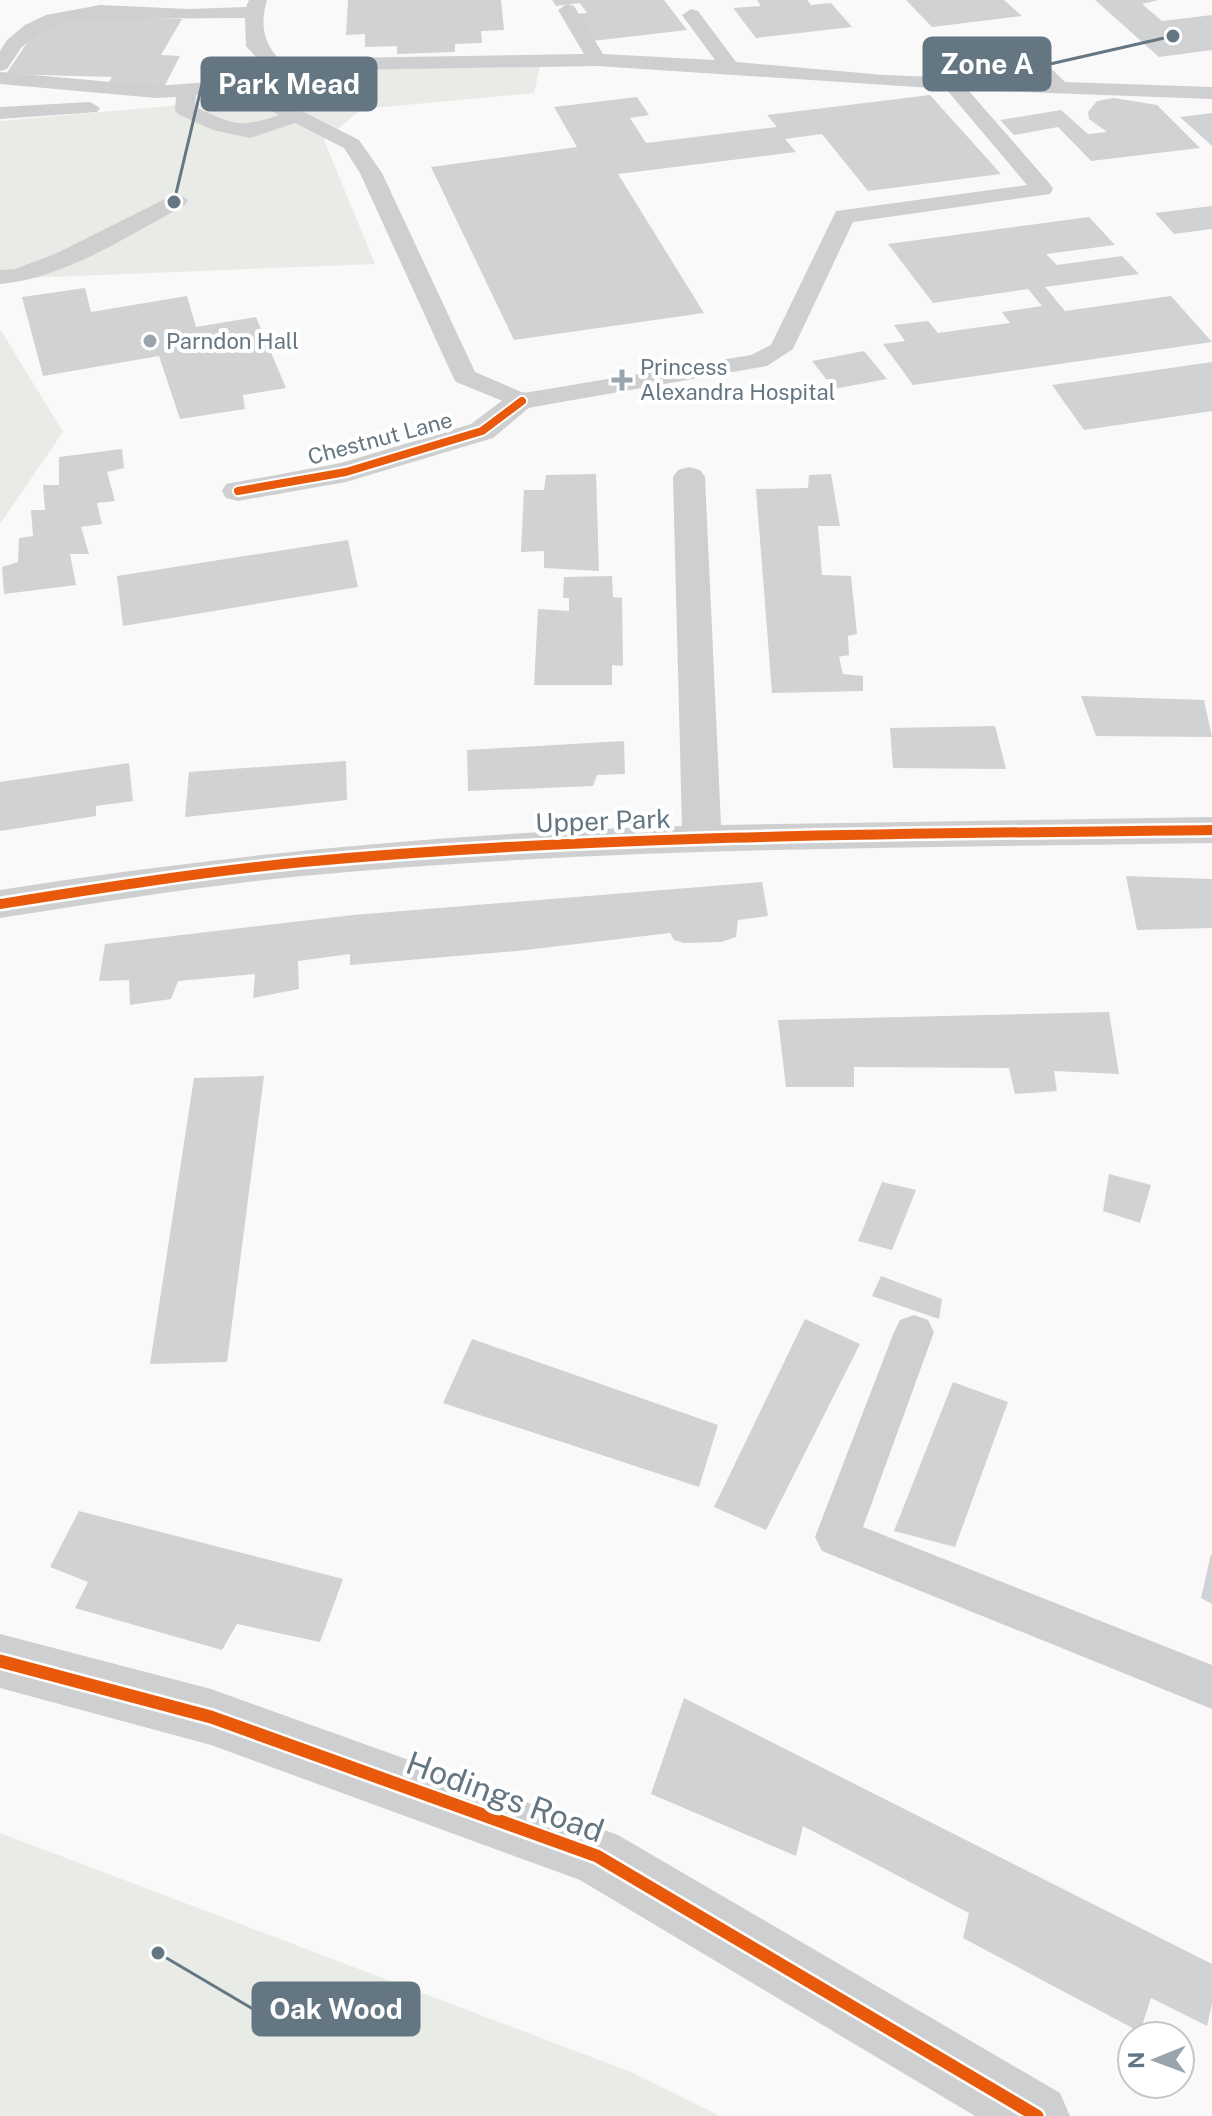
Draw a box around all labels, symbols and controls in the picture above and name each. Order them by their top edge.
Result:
callout: Zone A [924,38,1050,90]
text: Zone A [940,47,1034,80]
callout: Park Mead [202,58,376,110]
text: Park Mead [218,67,360,100]
place label: Parndon Hall [166,328,299,354]
marker: Parndon Hall [141,332,159,350]
place label: Princess Alexandra Hospital [640,354,835,405]
marker: Princess Alexandra Hospital [611,369,633,391]
street label: Chestnut Lane [305,406,455,470]
street label: Upper Park [535,803,671,838]
street label: Hodings Road [401,1744,609,1849]
callout: Oak Wood [253,1983,419,2035]
text: Oak Wood [269,1992,403,2025]
north arrow [1116,2020,1196,2100]
text: N [1123,2052,1149,2069]

